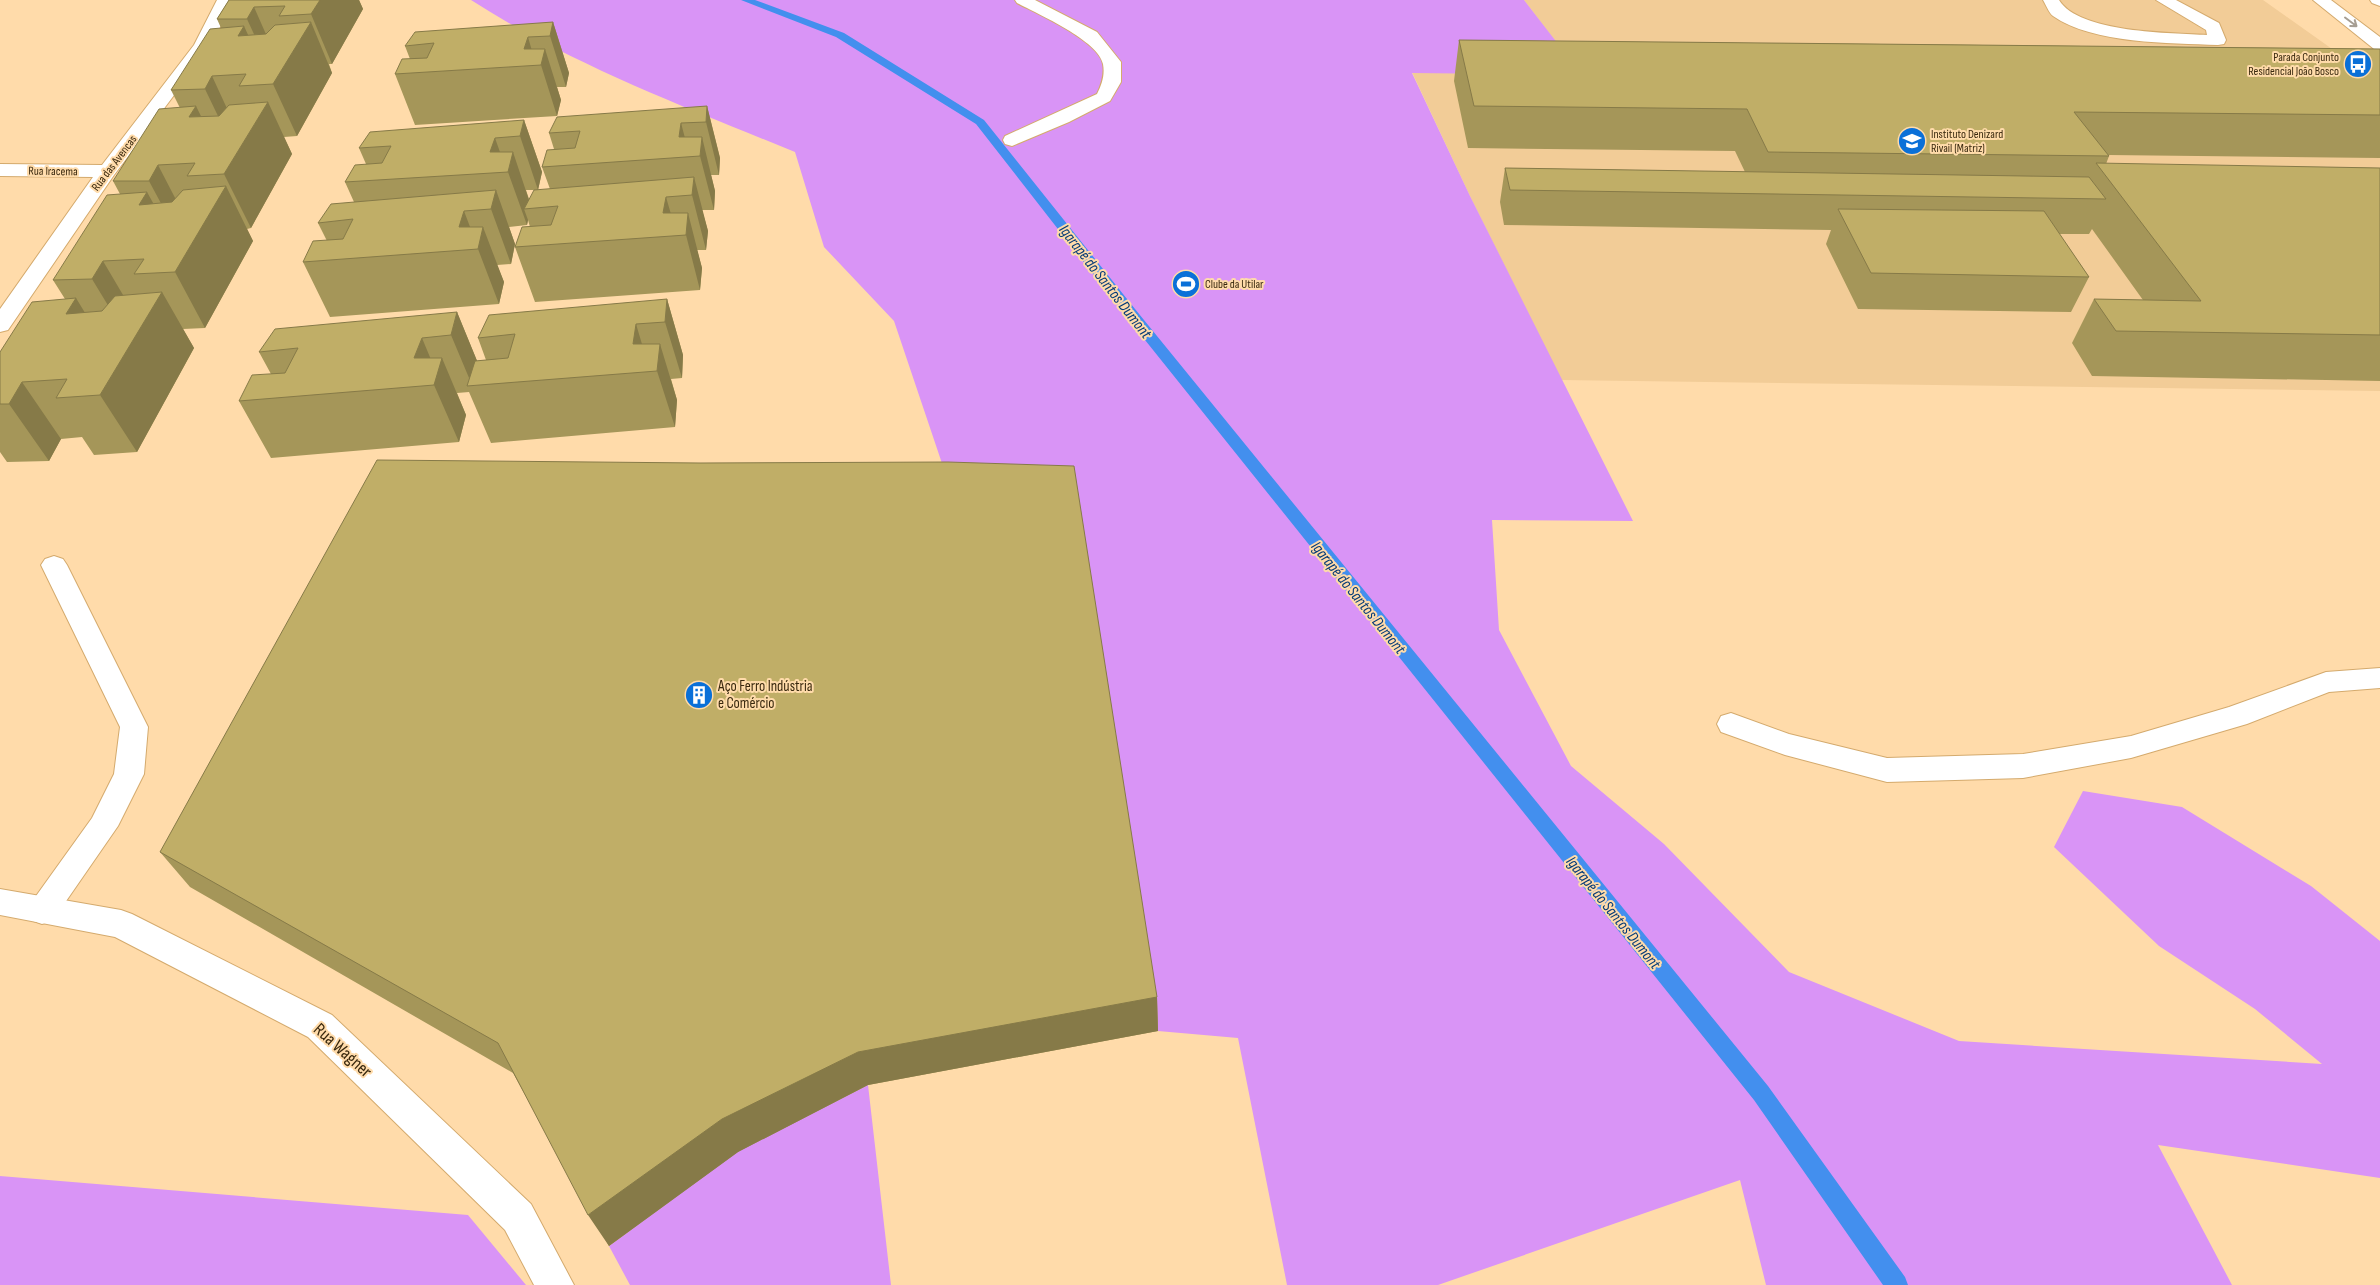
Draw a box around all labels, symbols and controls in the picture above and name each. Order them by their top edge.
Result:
one-way arrow [2344,17,2357,28]
bus stop icon: Parada Conjunto Residencial João Bosco [2343,49,2373,79]
place label: Parada Conjunto Residencial João Bosco [2248,50,2339,79]
school or university icon: Instituto Denizard Rivail (Matriz) [1897,126,1927,156]
place label: Instituto Denizard Rivail (Matriz) [1931,127,2003,156]
street label: Rua das Avencas [89,132,140,194]
street label: Rua Iracema [28,164,78,179]
water label: Igarapé do Santos Dumont [1054,221,1156,344]
sports icon: Clube da Utilar [1171,269,1201,299]
place label: Clube da Utilar [1205,277,1264,292]
water label: Igarapé do Santos Dumont [1307,538,1410,659]
place label: Aço Ferro Indústria e Comércio [717,677,813,713]
building icon: Aço Ferro Indústria e Comércio [684,680,714,710]
water label: Igarapé do Santos Dumont [1562,853,1665,974]
street label: Rua Wagner [309,1019,376,1082]

